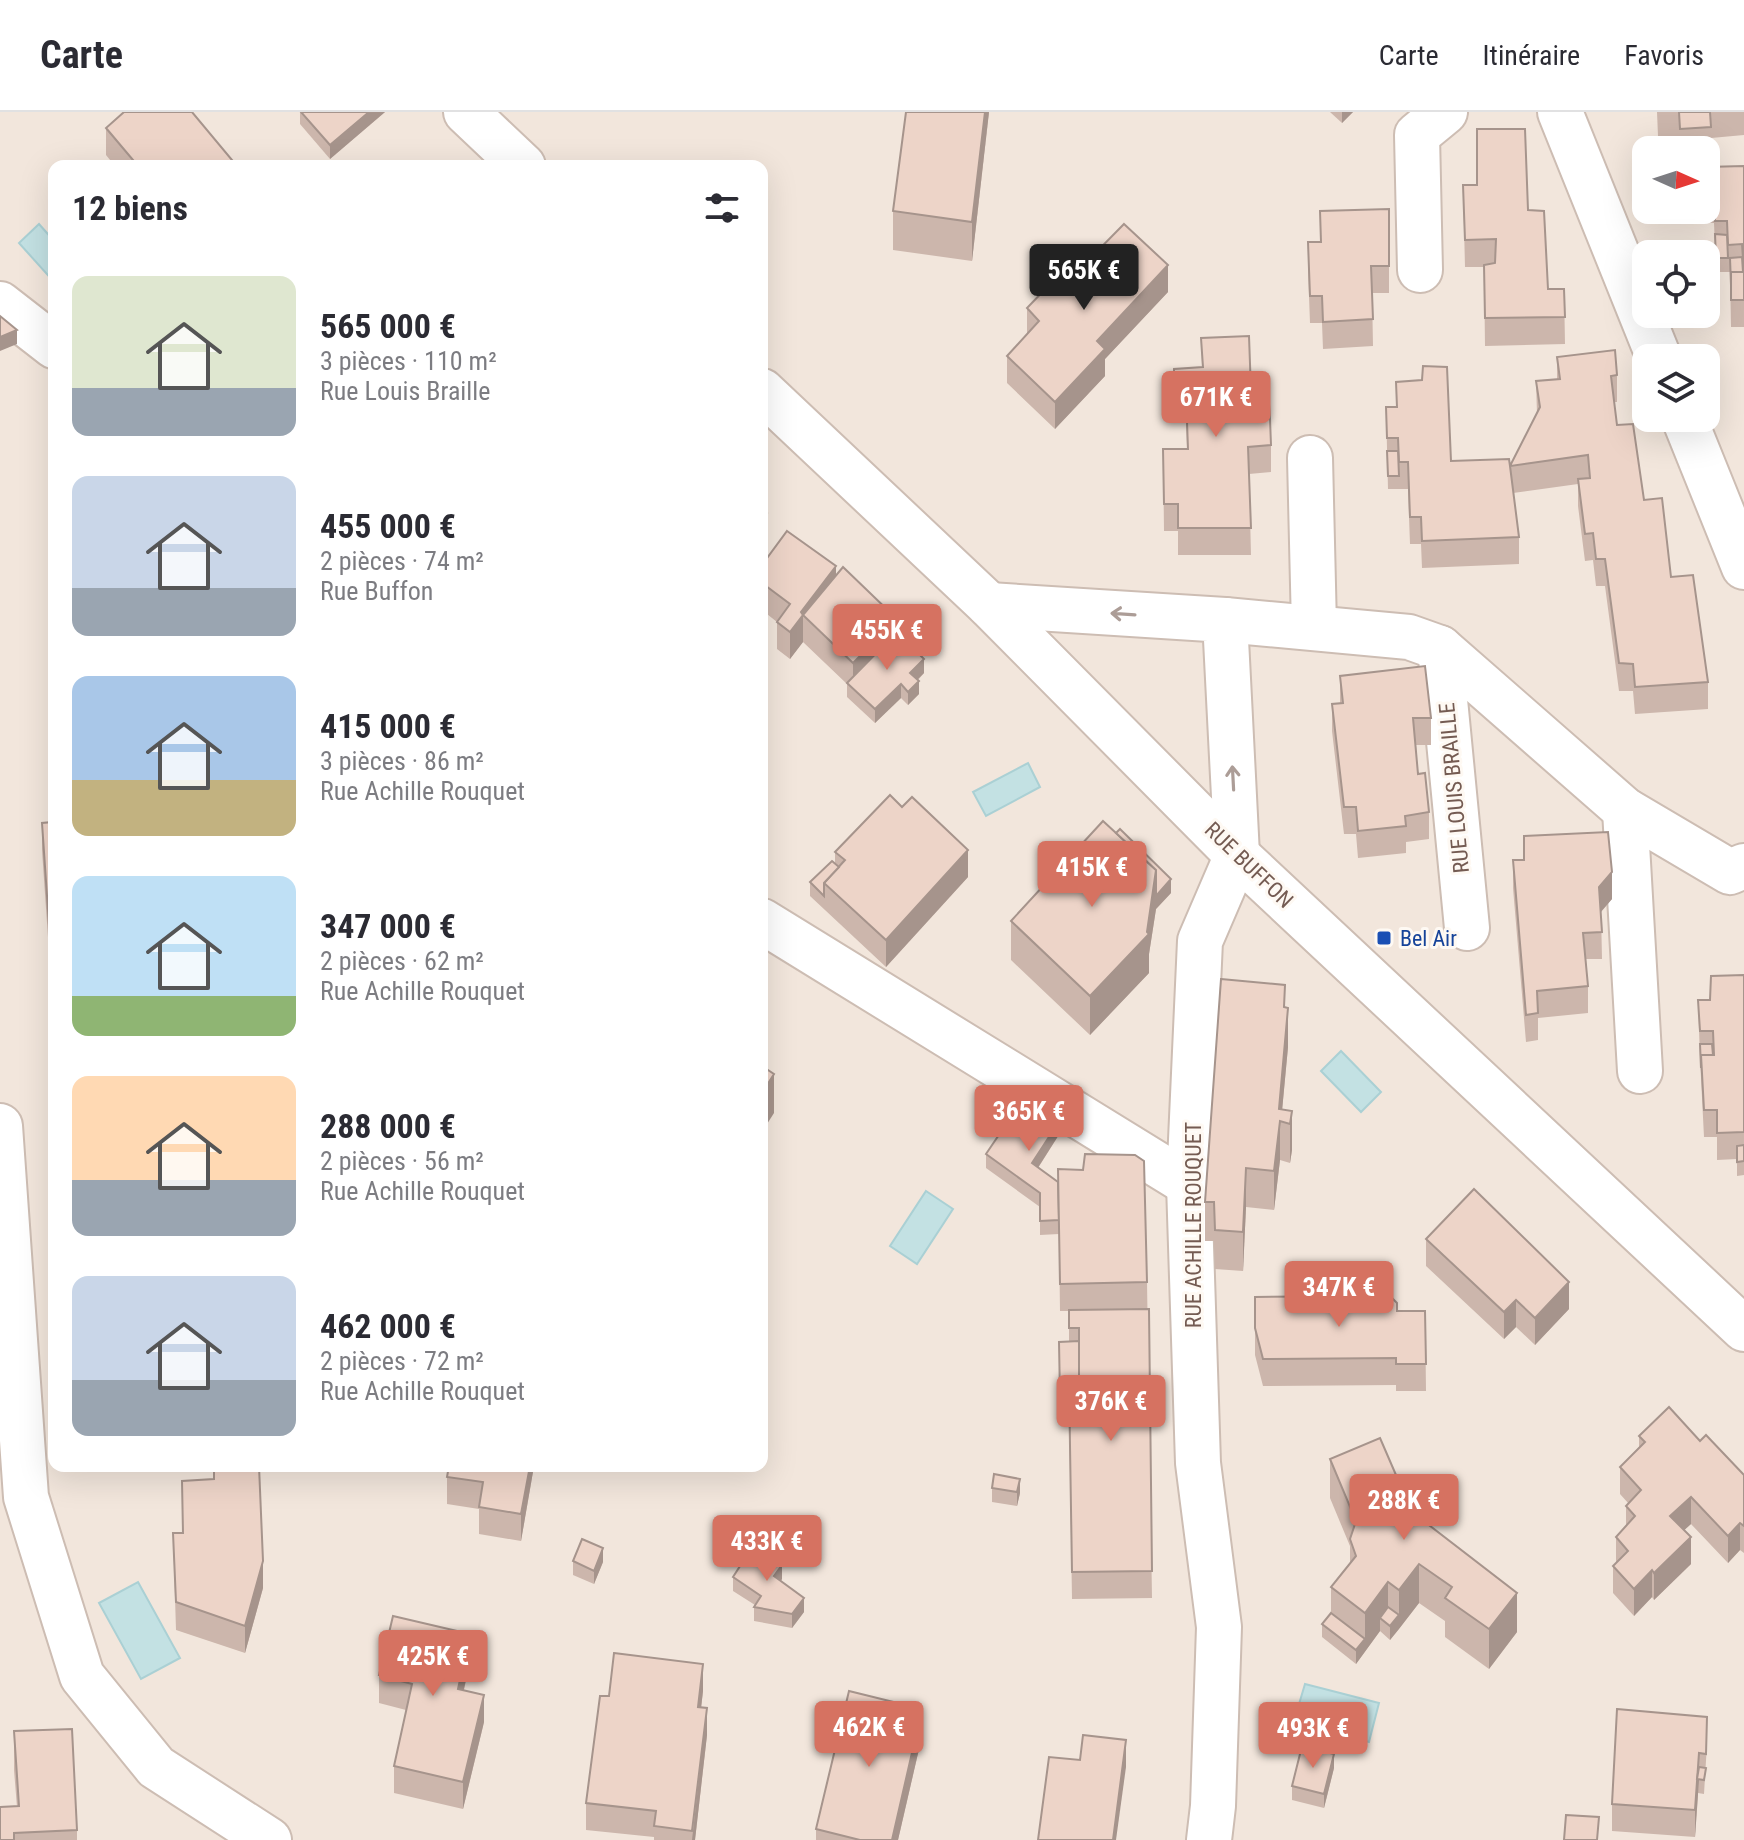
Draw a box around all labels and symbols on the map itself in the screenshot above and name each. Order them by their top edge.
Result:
north arrow [1632,136,1720,224]
pin: 565K € [1019,244,1149,312]
pin: 671K € [1151,371,1281,439]
pin: 455K € [822,604,952,672]
one-way arrow [1110,606,1137,621]
street label: RUE LOUIS BRAILLE [1434,702,1474,874]
one-way arrow [1225,765,1240,792]
street label: RUE BUFFON [1200,817,1298,913]
pin: 415K € [1027,841,1157,909]
place label: Bel Air [1400,926,1457,951]
marker: Bel Air [1375,929,1393,947]
pin: 365K € [964,1085,1094,1153]
street label: RUE ACHILLE ROUQUET [1181,1122,1206,1328]
pin: 347K € [1274,1261,1404,1329]
pin: 376K € [1046,1375,1176,1443]
pin: 288K € [1339,1474,1469,1542]
pin: 433K € [702,1515,832,1583]
pin: 425K € [368,1630,498,1698]
pin: 462K € [804,1701,934,1769]
pin: 493K € [1248,1702,1378,1770]

